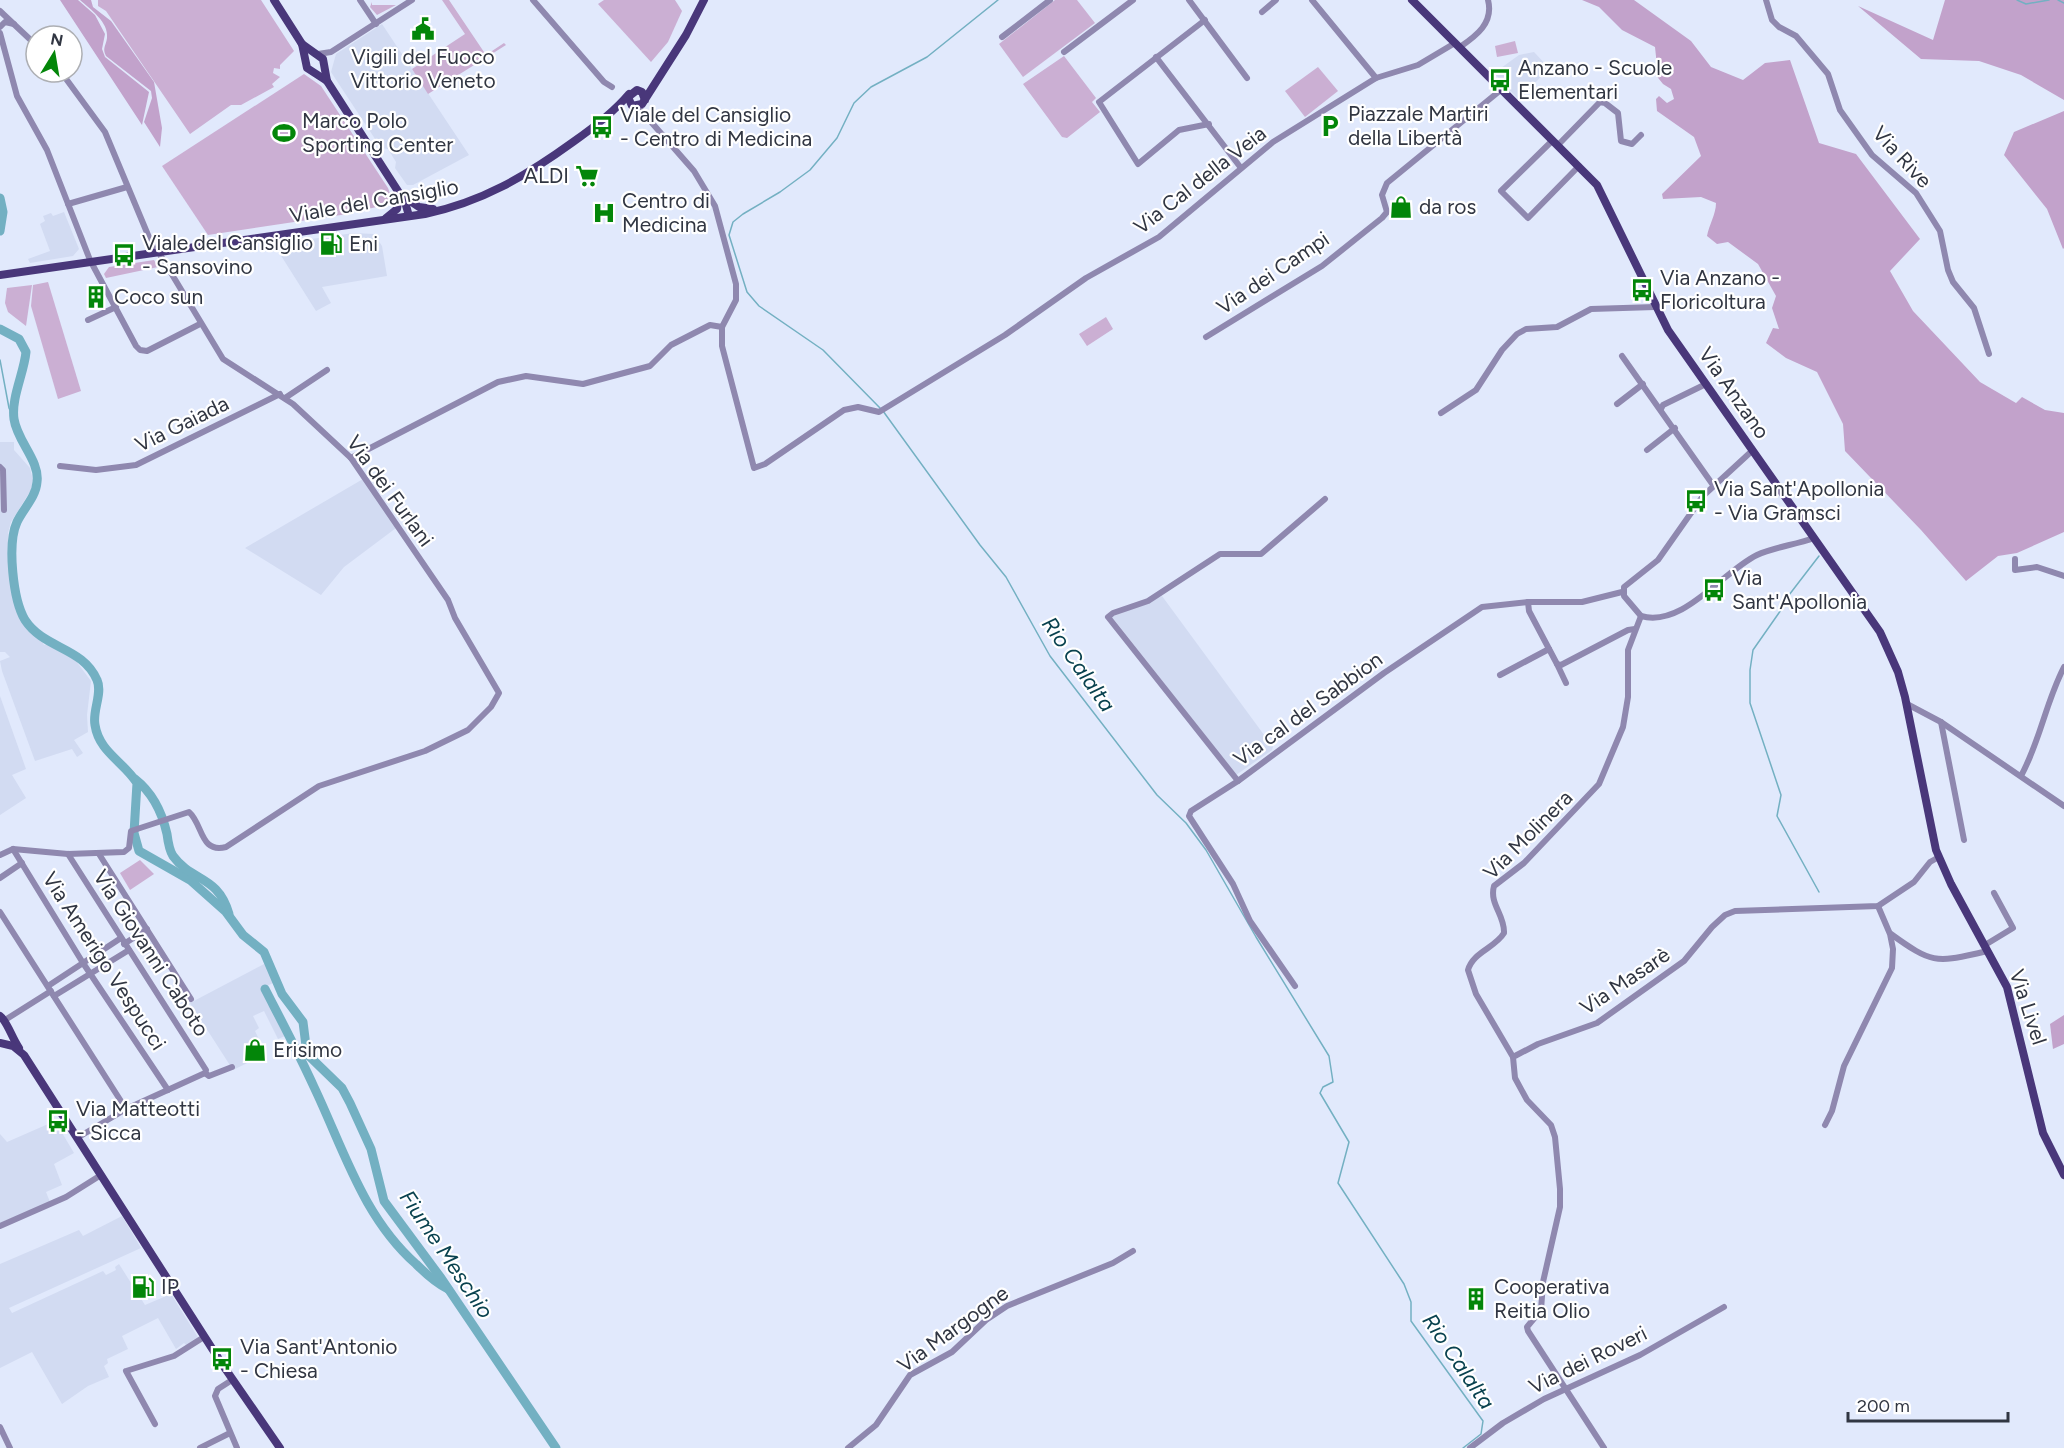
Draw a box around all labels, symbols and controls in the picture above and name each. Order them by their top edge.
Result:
public building icon: Vigili del Fuoco Vittorio Veneto [410,16,436,42]
north arrow [24,24,84,84]
text: N [49,29,65,50]
place label: Vigili del Fuoco Vittorio Veneto [350,44,496,93]
place label: Anzano - Scuole Elementari [1518,55,1672,104]
bus stop icon: Anzano - Scuole Elementari [1487,67,1513,93]
place label: Piazzale Martiri della Libertà [1348,101,1489,150]
place label: Viale del Cansiglio - Centro di Medicina [620,102,812,151]
place label: Marco Polo Sporting Center [302,108,453,157]
parking icon: Piazzale Martiri della Libertà [1317,113,1343,139]
bus stop icon: Viale del Cansiglio - Centro di Medicina [589,114,615,140]
sports icon: Marco Polo Sporting Center [271,120,297,146]
street label: Via Cal della Veia [1129,120,1271,239]
street label: Via Rive [1867,121,1937,193]
place label: ALDI [524,163,569,188]
supermarket icon: ALDI [574,163,600,189]
street label: Viale del Cansiglio [287,173,460,228]
place label: Centro di Medicina [622,188,710,237]
shop icon: da ros [1388,194,1414,220]
place label: da ros [1419,194,1476,219]
hospital icon: Centro di Medicina [591,200,617,226]
street label: Via dei Campi [1212,226,1334,319]
place label: Viale del Cansiglio - Sansovino [142,230,313,279]
fuel station icon: Eni [318,231,344,257]
place label: Eni [349,231,378,256]
bus stop icon: Viale del Cansiglio - Sansovino [111,242,137,268]
place label: Via Anzano - Floricoltura [1660,265,1780,314]
bus stop icon: Via Anzano - Floricoltura [1629,277,1655,303]
building icon: Coco sun [83,284,109,310]
place label: Coco sun [114,284,203,309]
street label: Via Anzano [1694,342,1775,443]
street label: Via Gaiada [131,390,232,457]
street label: Via dei Furlani [342,430,439,551]
place label: Via Sant'Apollonia - Via Gramsci [1714,476,1884,525]
bus stop icon: Via Sant'Apollonia - Via Gramsci [1683,488,1709,514]
place label: Via Sant'Apollonia [1732,565,1867,614]
bus stop icon: Via Sant'Apollonia [1701,577,1727,603]
water label: Rio Calalta [1036,612,1121,717]
street label: Via cal del Sabbion [1228,646,1387,771]
street label: Via Molinera [1478,785,1577,884]
street label: Via Giovanni Caboto [88,865,215,1041]
street label: Via Amerigo Vespucci [38,867,171,1054]
street label: Via Masarè [1575,941,1674,1020]
street label: Via Livel [2005,966,2052,1048]
shop icon: Erisimo [242,1037,268,1063]
place label: Erisimo [273,1037,342,1062]
place label: Via Matteotti - Sicca [76,1096,200,1145]
bus stop icon: Via Matteotti - Sicca [45,1108,71,1134]
water label: Fiume Meschio [394,1185,499,1324]
fuel station icon: IP [130,1274,156,1300]
place label: IP [161,1274,179,1299]
place label: Cooperativa Reitia Olio [1494,1274,1609,1323]
street label: Via Margogne [892,1280,1013,1377]
building icon: Cooperativa Reitia Olio [1463,1286,1489,1312]
water label: Rio Calalta [1417,1308,1501,1414]
street label: Via dei Roveri [1525,1320,1651,1399]
place label: Via Sant'Antonio - Chiesa [240,1334,398,1383]
bus stop icon: Via Sant'Antonio - Chiesa [209,1346,235,1372]
scale bar [1848,1385,2008,1423]
text: 200 m [1857,1395,1910,1417]

